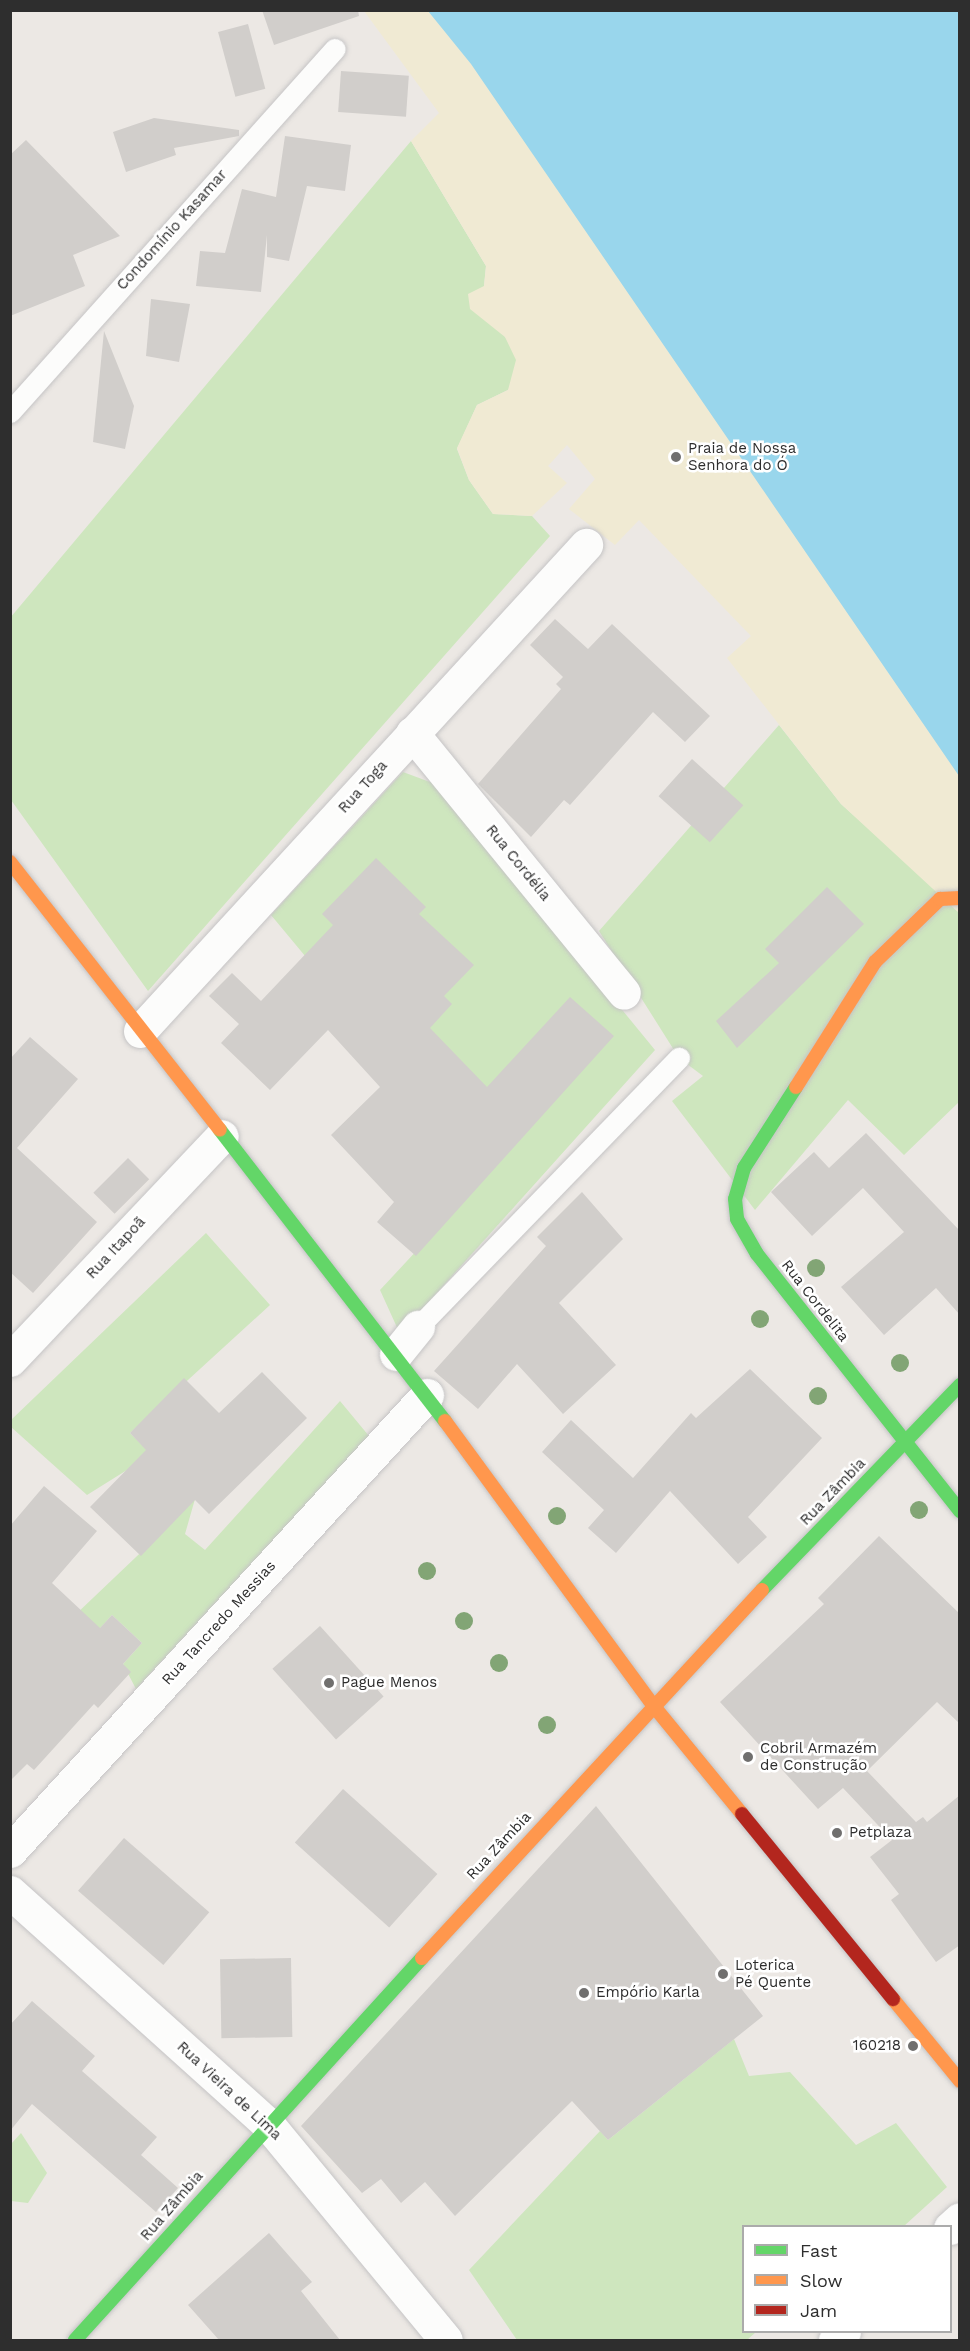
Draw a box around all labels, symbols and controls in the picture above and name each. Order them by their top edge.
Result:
street label: Condomínio Kasamar [113,166,231,294]
place label: Praia de Nossa Senhora do Ó [688,439,797,474]
marker: Praia de Nossa Senhora do Ó [669,450,683,464]
street label: Rua Toga [334,757,392,817]
street label: Rua Cordélia [482,821,554,905]
street label: Rua Itapoã [83,1213,149,1283]
street label: Rua Cordelita [777,1256,853,1346]
street label: Rua Zâmbia [796,1455,870,1529]
street label: Rua Tancredo Messias [158,1557,280,1689]
place label: Pague Menos [341,1674,437,1692]
marker: Pague Menos [322,1676,336,1690]
place label: Cobril Armazém de Construção [760,1739,878,1774]
marker: Cobril Armazém de Construção [741,1750,755,1764]
street label: Rua Zâmbia [463,1808,535,1884]
place label: Petplaza [849,1824,912,1842]
marker: Petplaza [830,1826,844,1840]
place label: Loterica Pé Quente [735,1956,811,1991]
marker: Loterica Pé Quente [716,1967,730,1981]
place label: Empório Karla [596,1984,700,2002]
marker: Empório Karla [577,1986,591,2000]
place label: 160218 [853,2037,901,2055]
street label: Rua Vieira de Lima [173,2038,285,2144]
marker: 160218 [906,2039,920,2053]
street label: Rua Zâmbia [137,2167,207,2245]
legend [742,2225,952,2333]
text: Fast [800,2240,837,2261]
text: Slow [800,2270,843,2291]
text: Jam [800,2300,837,2321]

